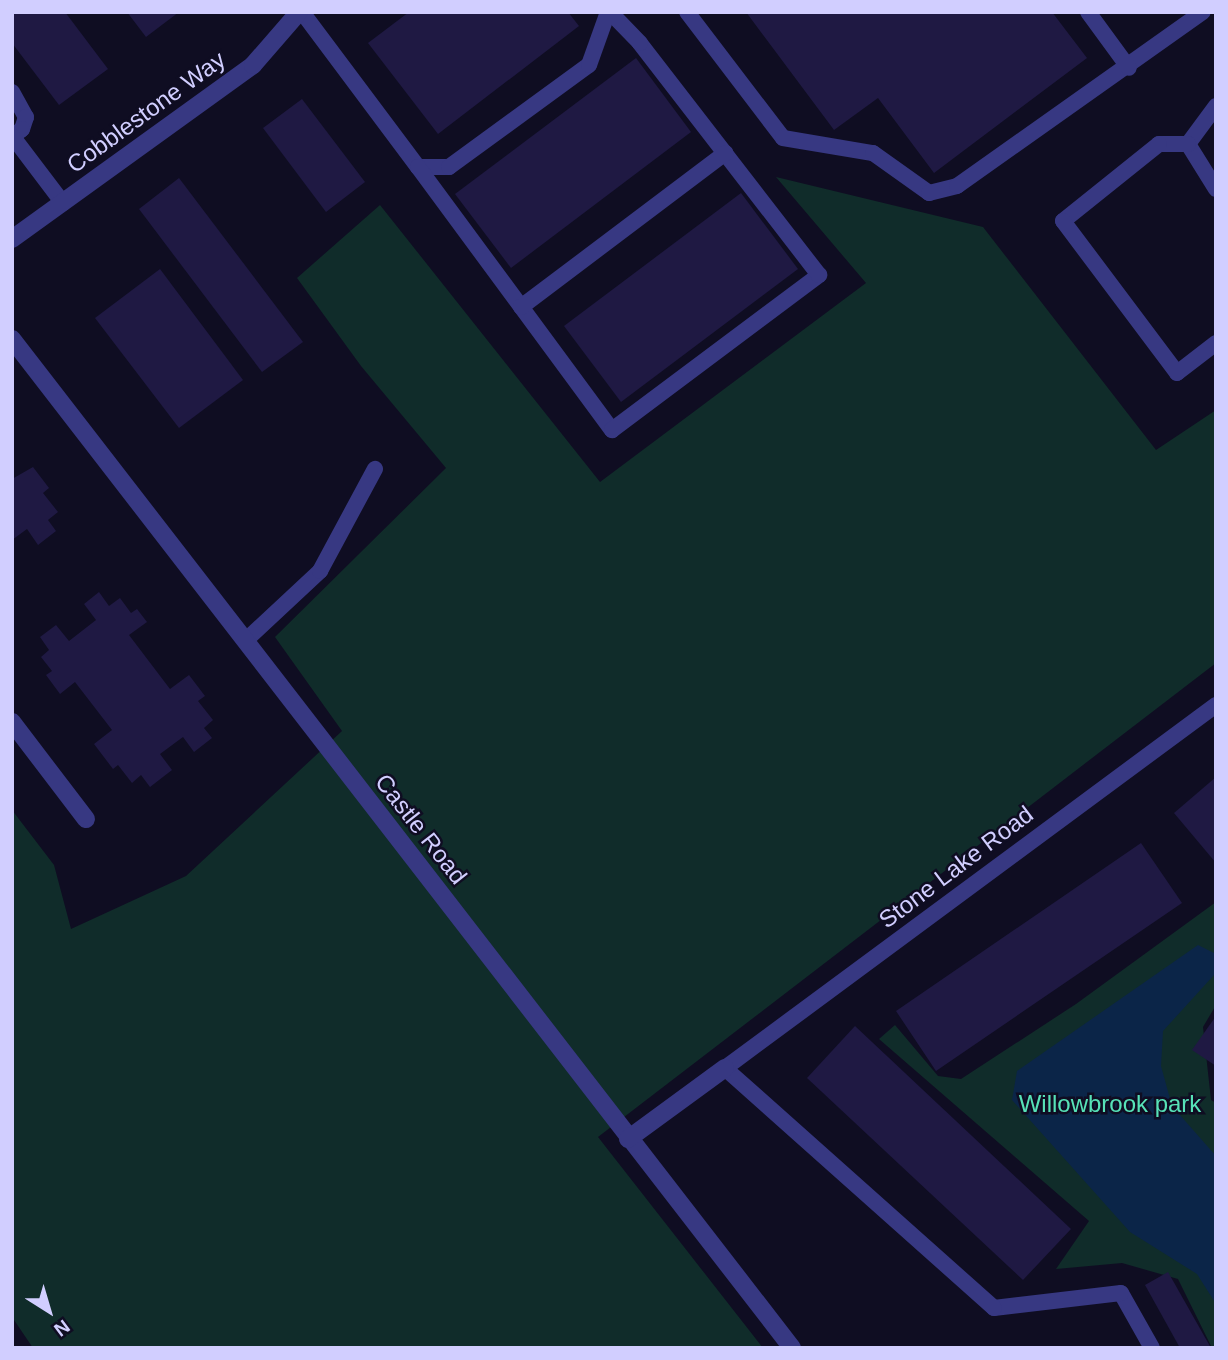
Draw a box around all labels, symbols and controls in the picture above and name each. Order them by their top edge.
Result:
street label: Cobblestone Way [61,45,231,179]
street label: Castle Road [369,768,473,890]
street label: Stone Lake Road [873,800,1039,934]
park label: Willowbrook park [1019,1090,1201,1118]
north arrow [14,1276,84,1346]
text: N [50,1316,74,1341]

